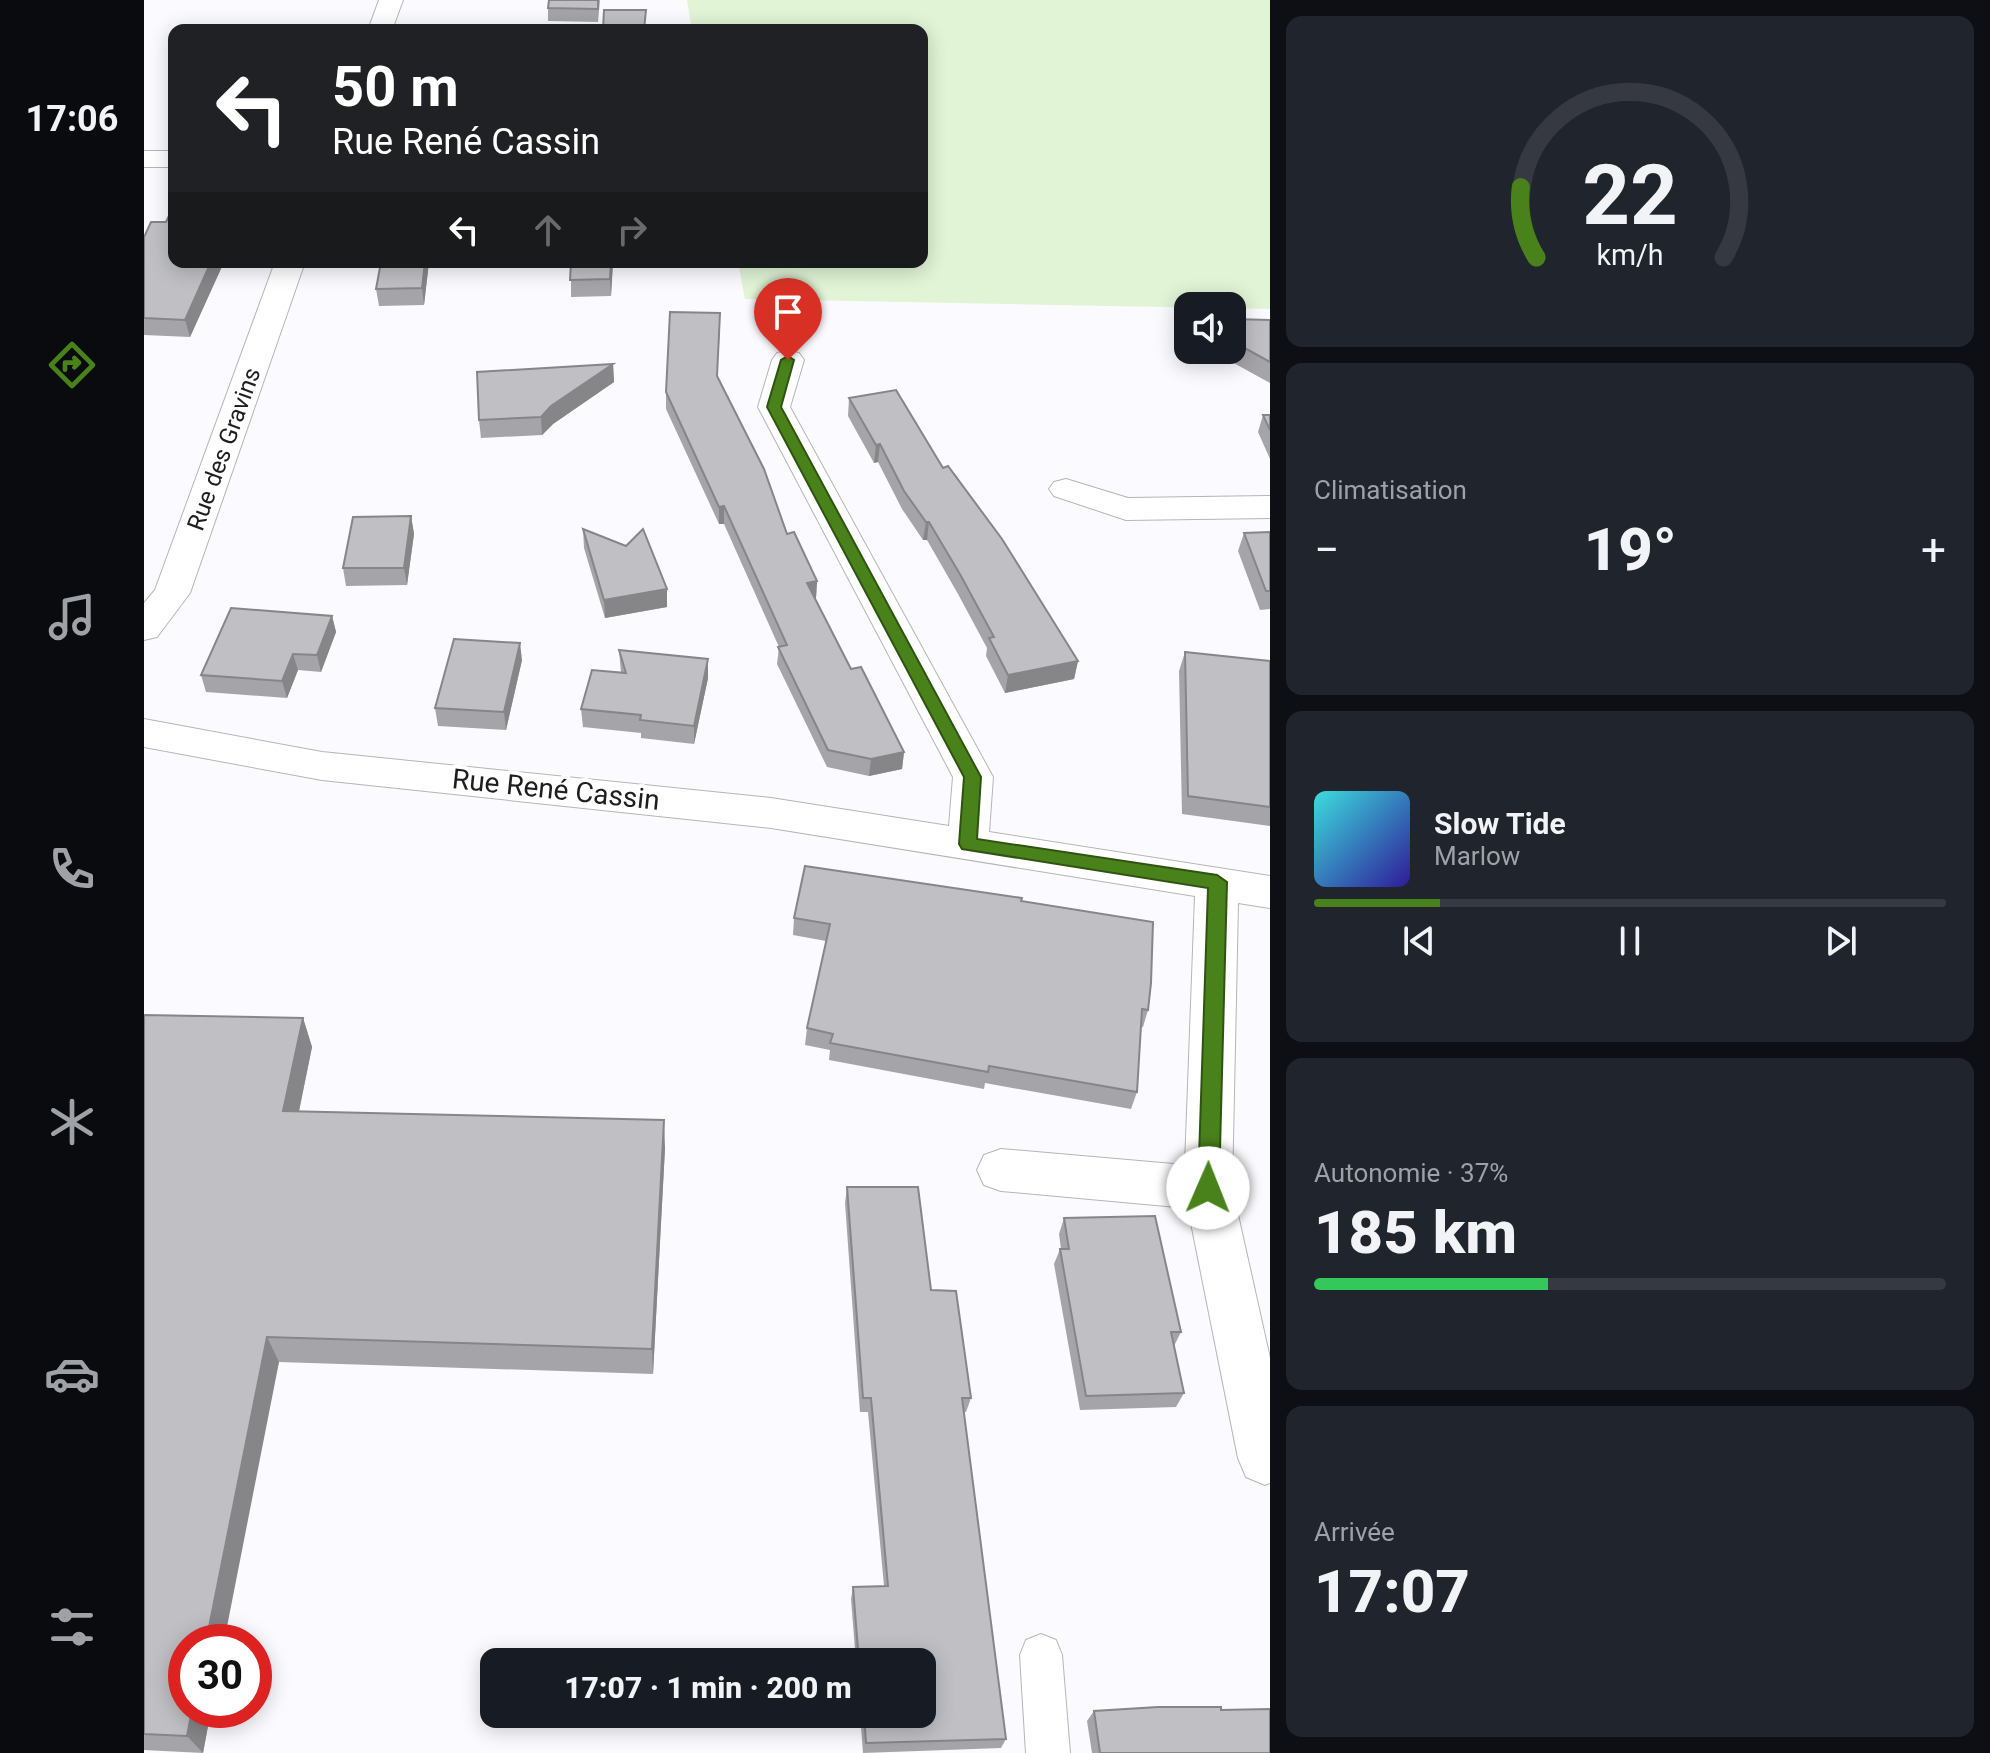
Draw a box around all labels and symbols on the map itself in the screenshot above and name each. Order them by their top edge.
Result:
pin [754,278,822,360]
street label: Rue des Gravins [182,364,266,534]
street label: Rue René Cassin [451,762,661,817]
position arrow [1166,1146,1250,1230]
speed limit sign: 30 [168,1624,272,1728]

